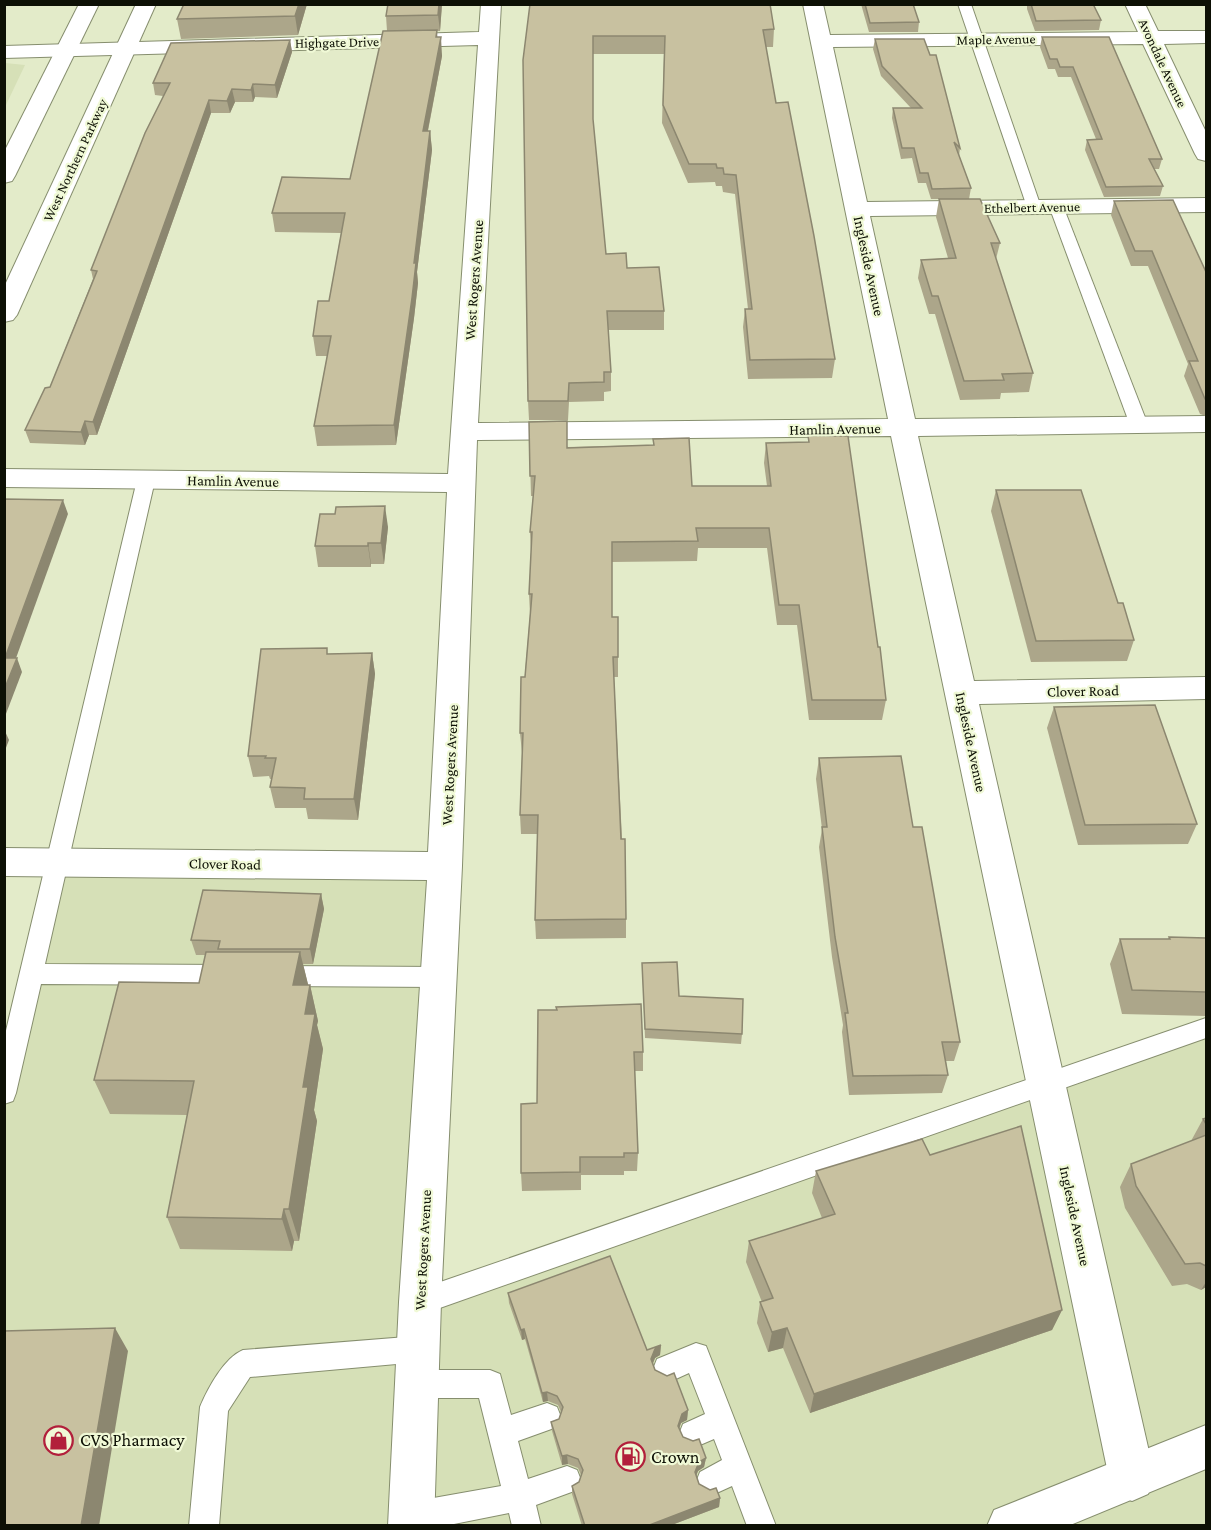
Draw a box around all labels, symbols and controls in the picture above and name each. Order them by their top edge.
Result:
street label: Avondale Avenue [1135,16,1191,110]
street label: Maple Avenue [956,30,1036,48]
street label: Highgate Drive [295,33,379,51]
street label: West Northern Parkway [40,96,111,224]
street label: Ethelbert Avenue [984,198,1080,216]
street label: Ingleside Avenue [850,215,887,318]
street label: West Rogers Avenue [462,219,487,341]
street label: Hamlin Avenue [789,420,881,438]
street label: Hamlin Avenue [187,472,279,490]
street label: Clover Road [1047,682,1119,700]
street label: Ingleside Avenue [952,691,989,794]
street label: West Rogers Avenue [439,704,462,826]
street label: Clover Road [189,855,261,873]
street label: Ingleside Avenue [1056,1165,1093,1268]
street label: West Rogers Avenue [412,1189,435,1311]
shop icon: CVS Pharmacy [43,1424,75,1456]
place label: CVS Pharmacy [80,1430,185,1450]
fuel station icon: Crown [614,1441,646,1473]
place label: Crown [651,1447,700,1467]

